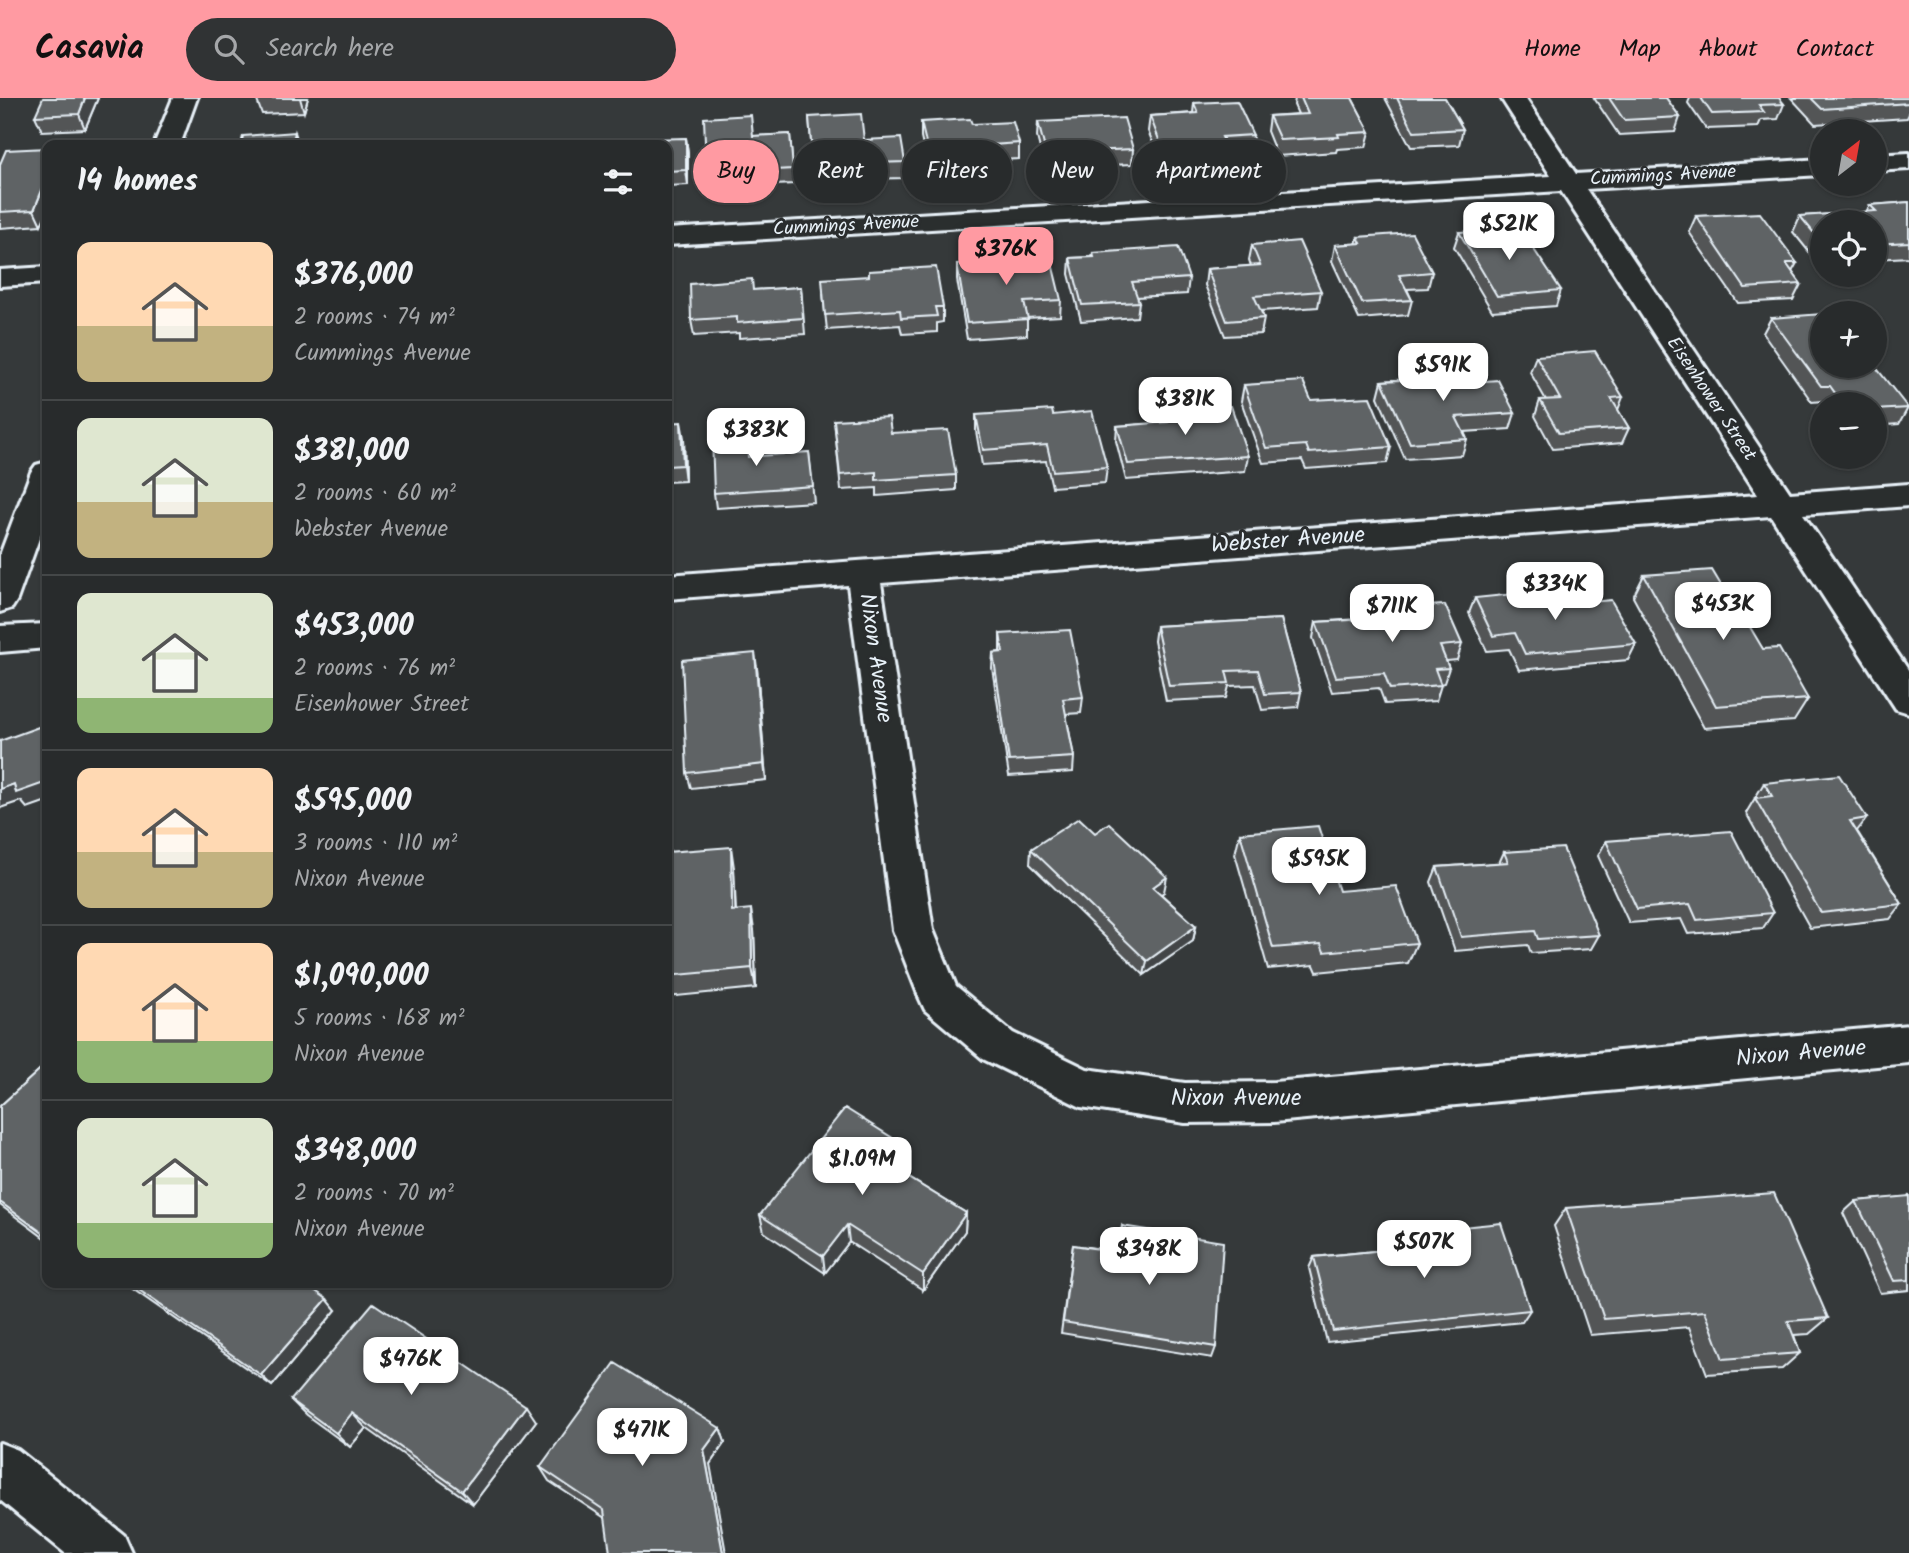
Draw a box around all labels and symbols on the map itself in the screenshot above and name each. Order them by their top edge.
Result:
north arrow [1810,119,1886,196]
street label: Cummings Avenue [1589,157,1737,195]
pin: $521K [1460,202,1558,262]
street label: Cummings Avenue [772,207,920,245]
pin: $376K [957,228,1055,287]
street label: Eisenhower Street [1658,331,1764,468]
pin: $591K [1394,344,1492,403]
pin: $381K [1136,378,1234,437]
pin: $383K [707,408,805,468]
street label: Webster Avenue [1210,518,1366,564]
pin: $334K [1506,562,1604,622]
pin: $453K [1674,582,1772,642]
pin: $711K [1343,584,1441,644]
street label: Nixon Avenue [848,591,902,725]
pin: $595K [1270,838,1368,897]
street label: Nixon Avenue [1734,1030,1868,1078]
street label: Nixon Avenue [1171,1081,1301,1117]
pin: $1.09M [805,1138,919,1197]
pin: $507K [1375,1220,1473,1280]
pin: $348K [1100,1228,1198,1287]
pin: $476K [362,1338,460,1397]
pin: $471K [593,1408,691,1468]

